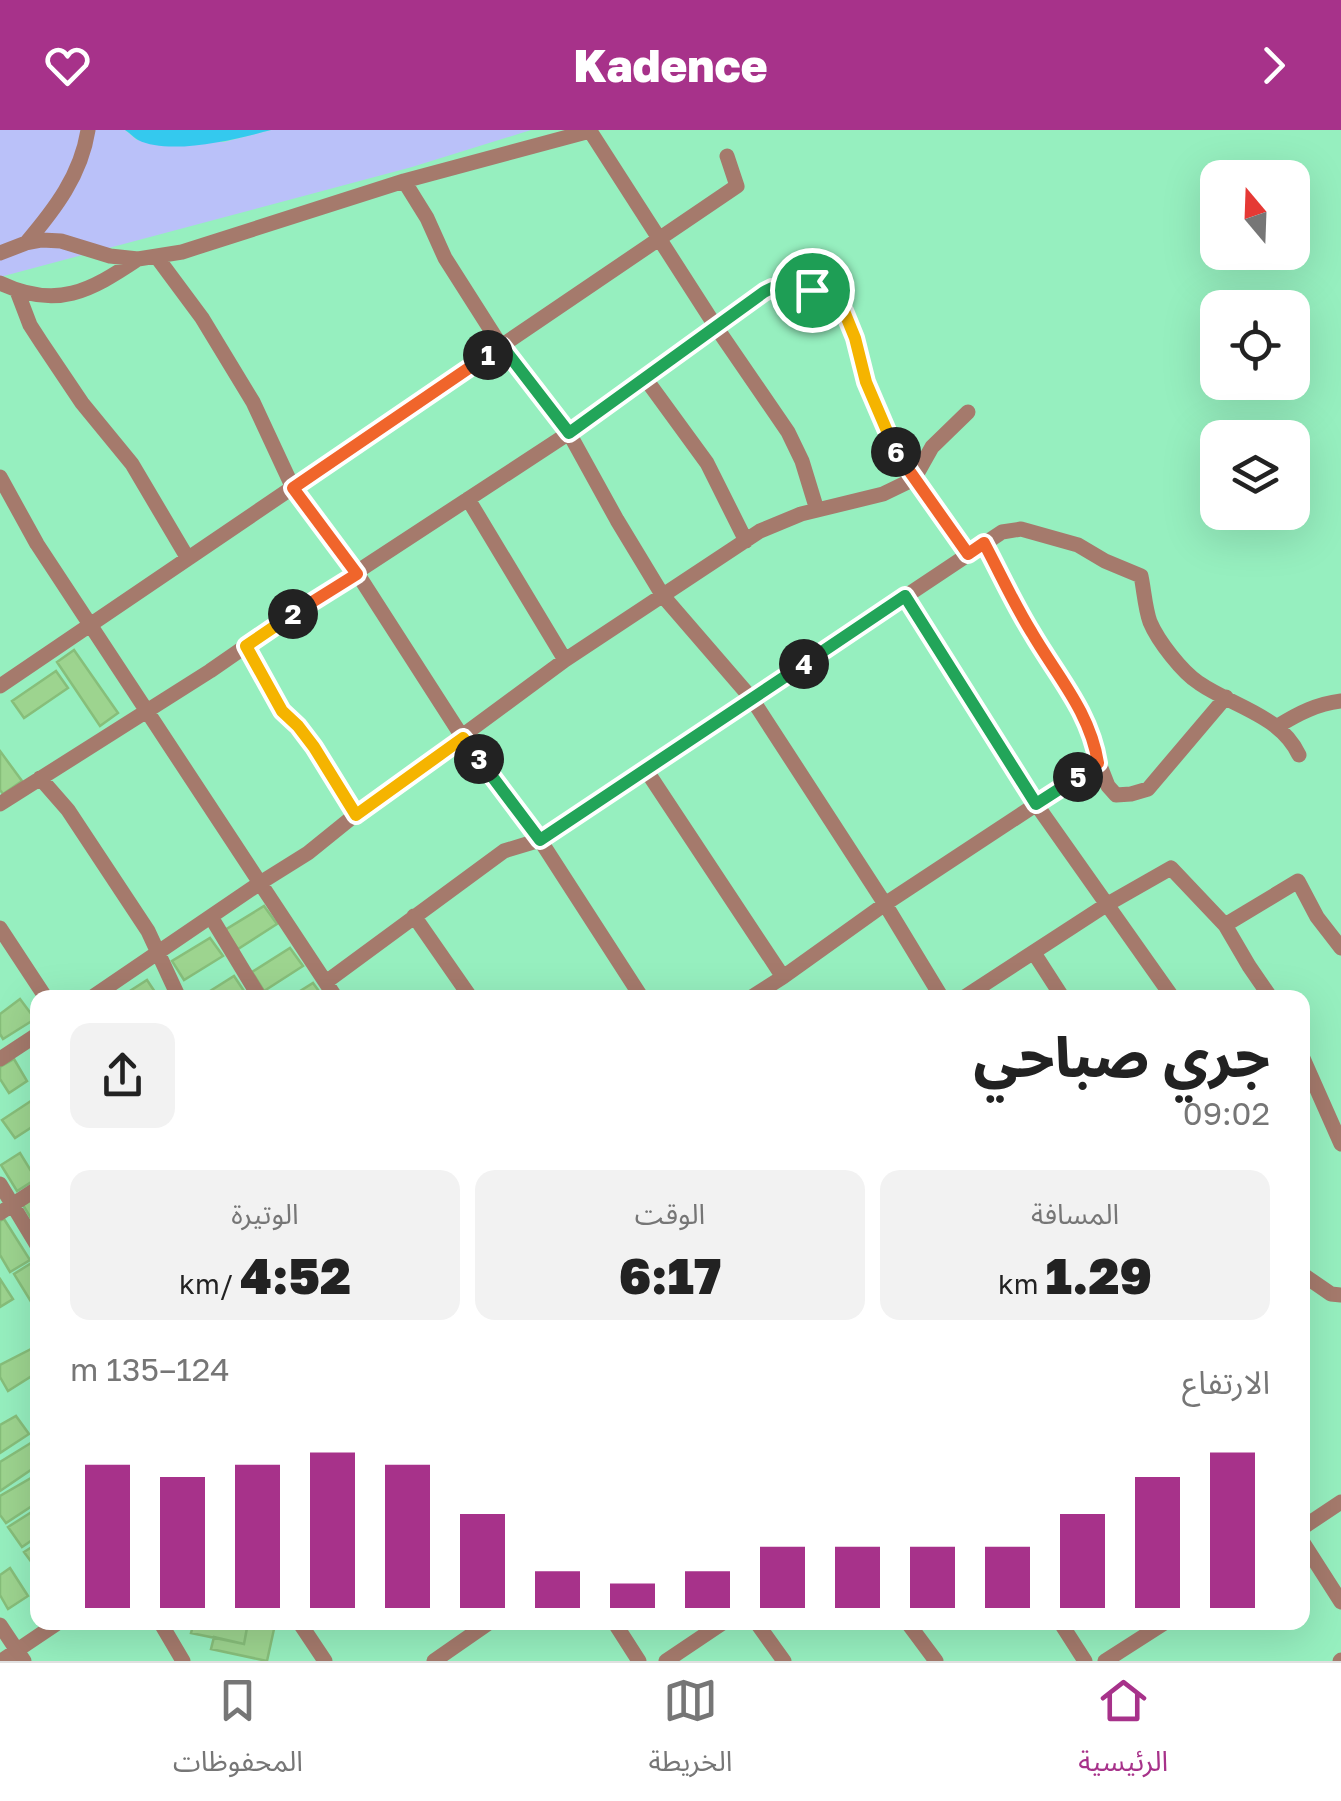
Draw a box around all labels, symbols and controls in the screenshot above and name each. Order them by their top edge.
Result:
icon: heart [40,38,95,93]
text: Kadence [574,38,767,92]
icon: forward [1246,38,1301,93]
north arrow [1200,160,1310,270]
map controls [1200,160,1310,530]
pin [770,248,855,333]
icon: arrive [785,263,840,318]
button: locate [1200,290,1310,400]
pin: 1 [463,330,513,380]
text: 1 [481,338,495,371]
button: layers [1200,420,1310,530]
pin: 6 [871,427,921,477]
text: 6 [887,435,905,468]
pin: 2 [268,589,318,639]
text: 2 [284,597,302,630]
pin: 4 [779,639,829,689]
text: 4 [795,647,813,680]
pin: 3 [454,734,504,784]
text: 3 [470,742,488,775]
pin: 5 [1053,752,1103,802]
text: 5 [1069,760,1087,793]
button: share [70,1023,175,1128]
text: جري صباحي [973,1023,1270,1089]
text: 09:02 [1183,1094,1270,1132]
text: الوتيرة [231,1197,299,1230]
text: الوقت [635,1197,705,1230]
text: المسافة [1031,1197,1119,1230]
text: 4:52 [240,1245,351,1305]
text: 6:17 [619,1245,721,1305]
text: 1.29 [1046,1245,1152,1305]
text: /km [179,1267,240,1300]
text: km [998,1267,1046,1300]
text: 124–135 m [70,1350,230,1388]
text: الارتفاع [1182,1363,1270,1401]
tab: المحفوظات [173,1673,303,1792]
tab: الخريطة [649,1673,732,1792]
tab: الرئيسية [1078,1673,1168,1792]

